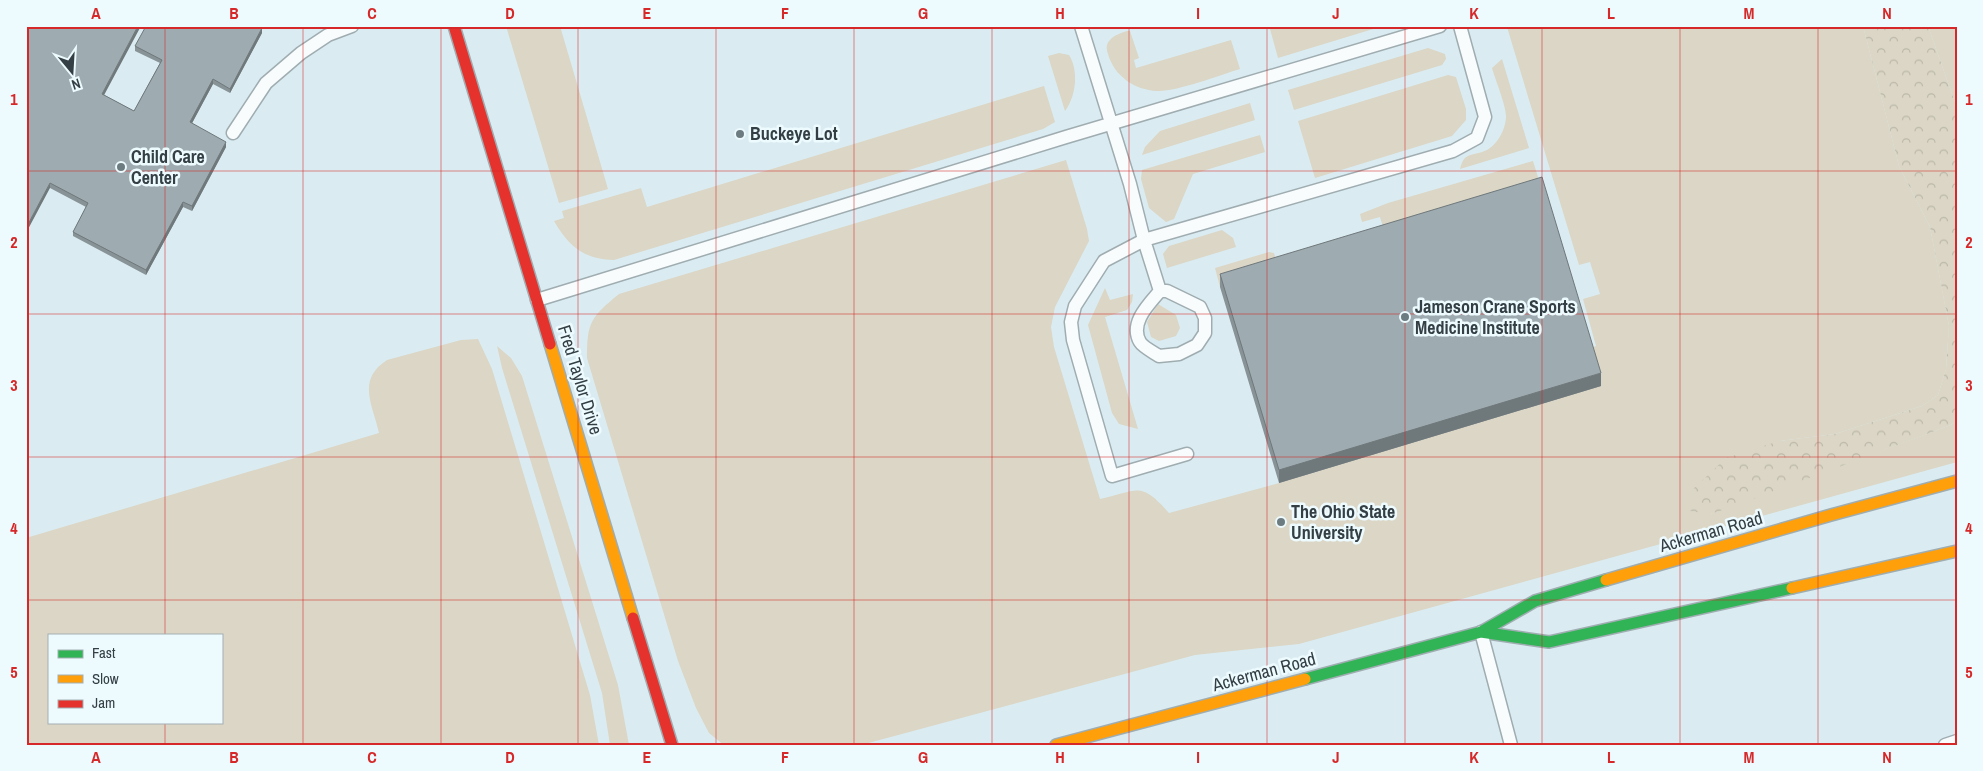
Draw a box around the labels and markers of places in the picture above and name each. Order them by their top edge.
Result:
place label: Buckeye Lot [750,121,838,146]
marker: Buckeye Lot [734,128,746,140]
place label: Child Care Center [131,144,205,190]
marker: Child Care Center [115,161,127,173]
place label: Jameson Crane Sports Medicine Institute [1415,294,1576,340]
marker: Jameson Crane Sports Medicine Institute [1399,311,1411,323]
place label: The Ohio State University [1291,499,1395,545]
marker: The Ohio State University [1275,516,1287,528]

